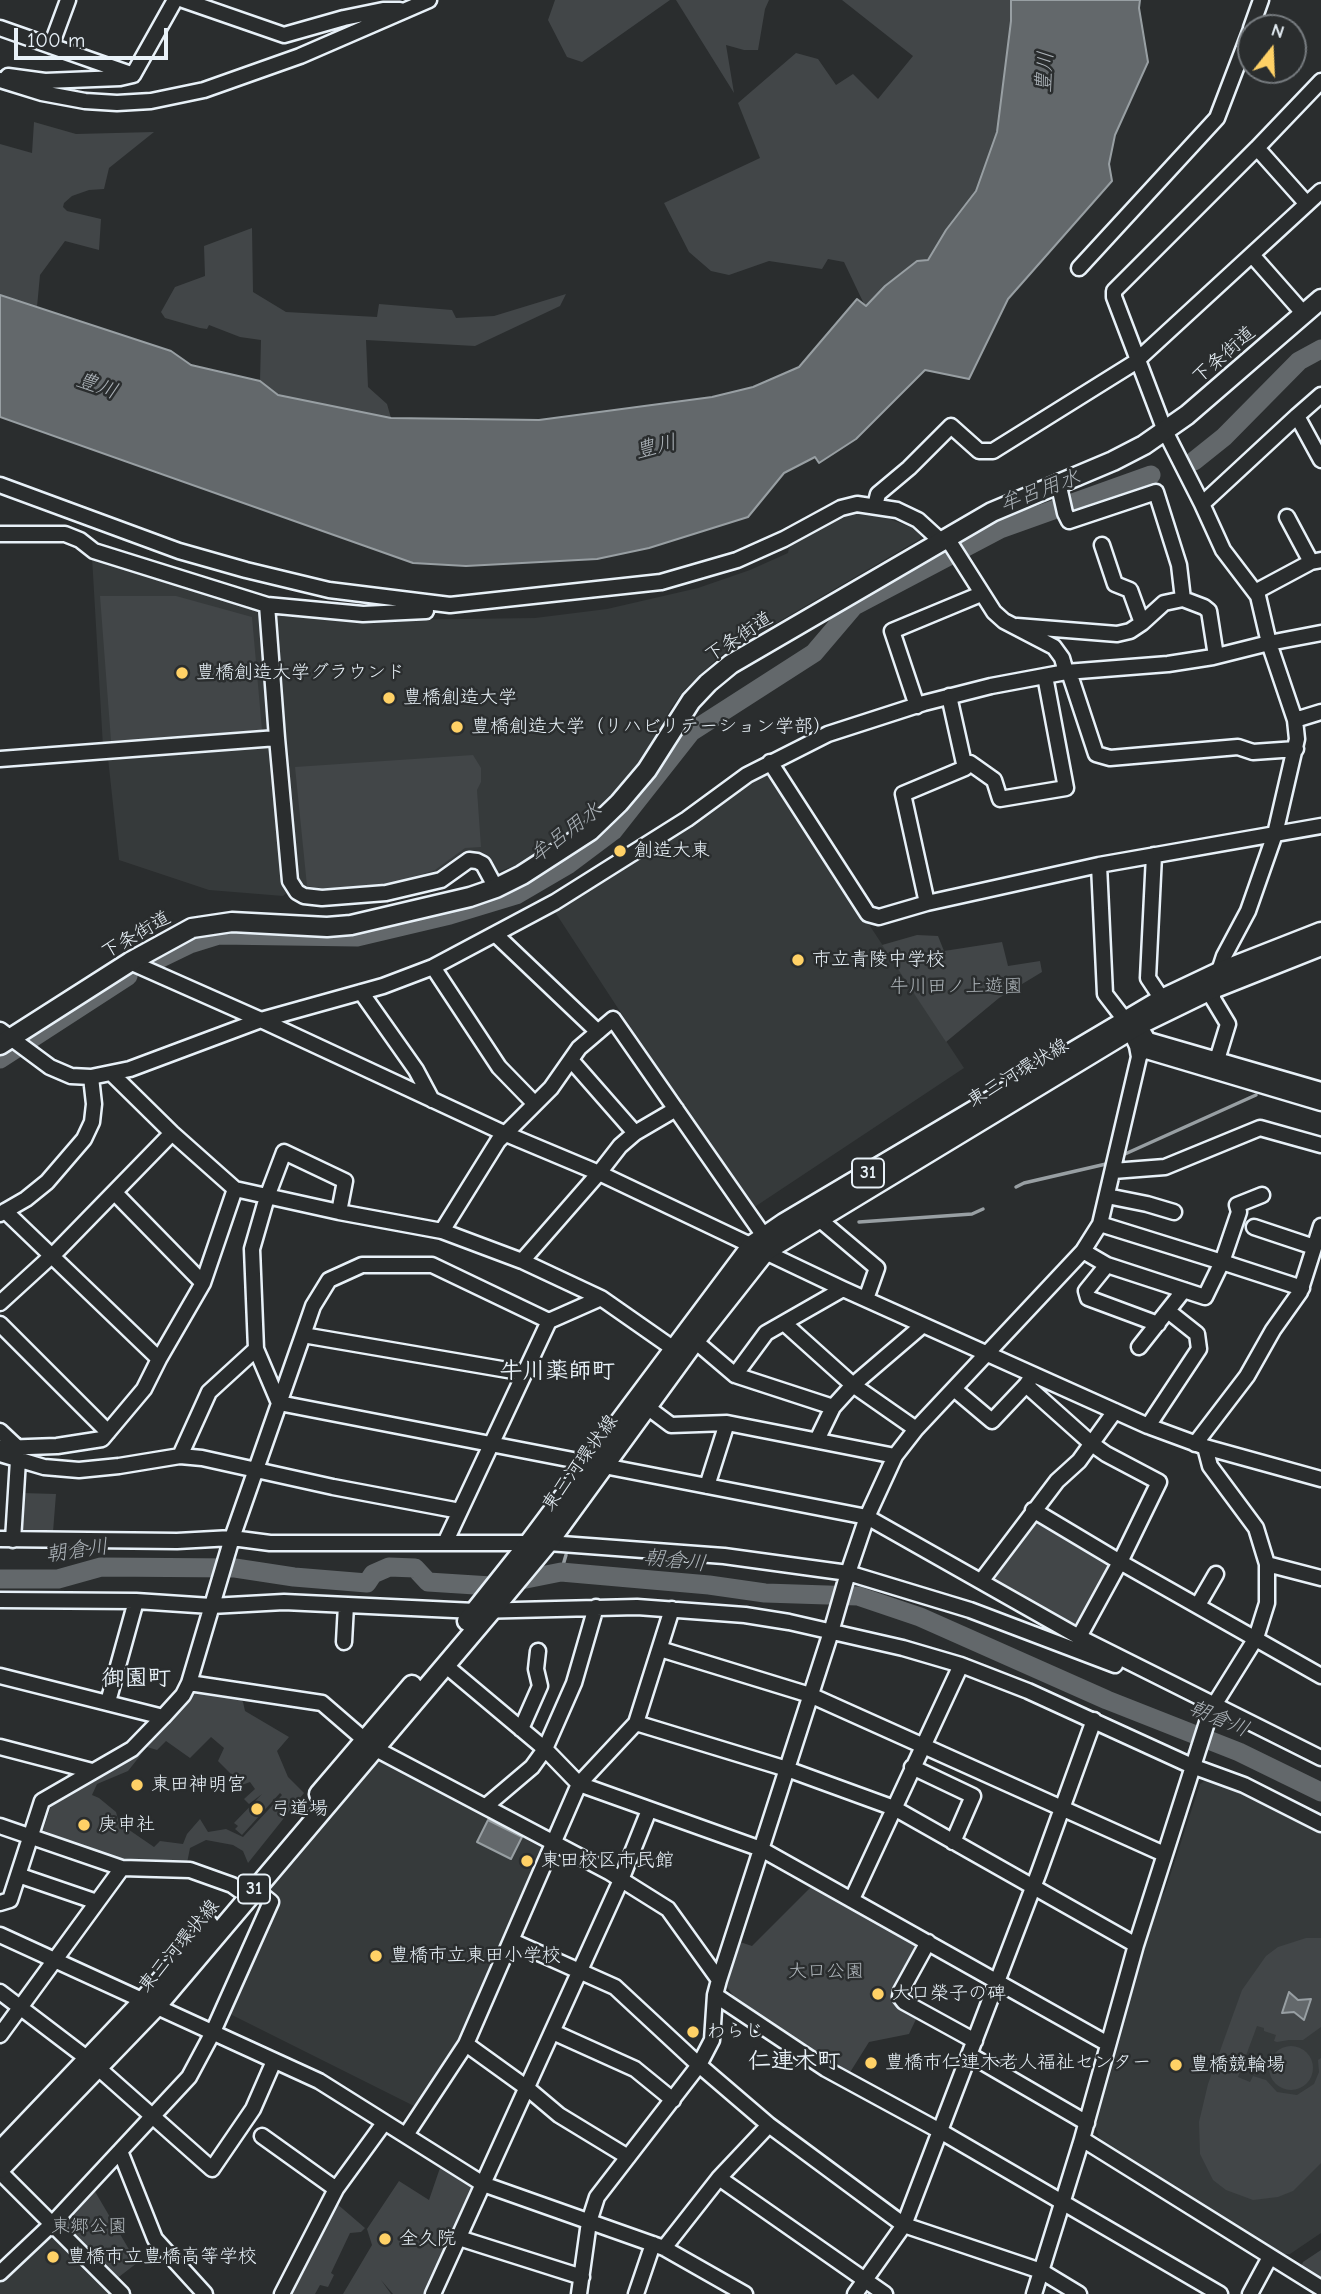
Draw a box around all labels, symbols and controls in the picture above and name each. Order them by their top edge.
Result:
scale bar [18,14,172,58]
north arrow [1237,14,1307,84]
text: N [1269,19,1287,43]
text: 100 m [27,28,85,52]
water label: 豊川 [1031,50,1059,94]
street label: 下条街道 [1188,321,1260,389]
water label: 豊川 [73,367,121,405]
water label: 豊川 [633,430,679,464]
water label: 牟呂用水 [996,465,1084,517]
street label: 下条街道 [701,607,777,667]
place label: 豊橋創造大学グラウンド [196,662,405,684]
marker: 豊橋創造大学グラウンド [174,665,190,681]
place label: 豊橋創造大学 [403,687,517,709]
marker: 豊橋創造大学 [381,690,397,706]
place label: 豊橋創造大学（リハビリテーション学部） [471,716,832,738]
marker: 豊橋創造大学（リハビリテーション学部） [449,719,465,735]
water label: 牟呂用水 [525,798,607,868]
place label: 創造大東 [634,840,710,862]
marker: 創造大東 [612,843,628,859]
street label: 下条街道 [97,906,175,964]
place label: 市立青陵中学校 [812,949,945,971]
marker: 市立青陵中学校 [790,952,806,968]
park label: 牛川田ノ上遊園 [890,976,1022,998]
street label: 東三河環状線 [963,1034,1073,1112]
road number: 31 [852,1158,884,1188]
district label: 牛川薬師町 [500,1357,614,1385]
street label: 東三河環状線 [537,1410,623,1516]
water label: 朝倉川 [44,1534,110,1568]
water label: 朝倉川 [642,1545,708,1577]
district label: 御園町 [102,1664,170,1692]
water label: 朝倉川 [1185,1695,1253,1743]
place label: 東田神明宮 [151,1774,246,1796]
marker: 東田神明宮 [129,1777,145,1793]
place label: 弓道場 [271,1798,328,1820]
marker: 弓道場 [249,1801,265,1817]
place label: 庚申社 [98,1814,155,1836]
marker: 庚申社 [76,1817,92,1833]
place label: 東田校区市民館 [541,1850,674,1872]
marker: 東田校区市民館 [519,1853,535,1869]
road number: 31 [238,1874,270,1903]
street label: 東三河環状線 [134,1895,224,1997]
place label: 豊橋市立東田小学校 [390,1945,561,1967]
marker: 豊橋市立東田小学校 [368,1948,384,1964]
park label: 大口公園 [788,1961,864,1983]
place label: 大口榮子の碑 [892,1983,1006,2005]
marker: 大口榮子の碑 [870,1986,886,2002]
place label: わらじ [707,2021,764,2043]
marker: わらじ [685,2024,701,2040]
district label: 仁連木町 [748,2047,840,2075]
place label: 豊橋市仁連木老人福祉センター [885,2052,1151,2074]
place label: 豊橋競輪場 [1190,2054,1285,2076]
marker: 豊橋市仁連木老人福祉センター [863,2055,879,2071]
marker: 豊橋競輪場 [1168,2057,1184,2073]
park label: 東郷公園 [51,2216,127,2238]
place label: 全久院 [399,2228,456,2250]
marker: 全久院 [377,2231,393,2247]
place label: 豊橋市立豊橋高等学校 [67,2246,257,2268]
marker: 豊橋市立豊橋高等学校 [45,2249,61,2265]

